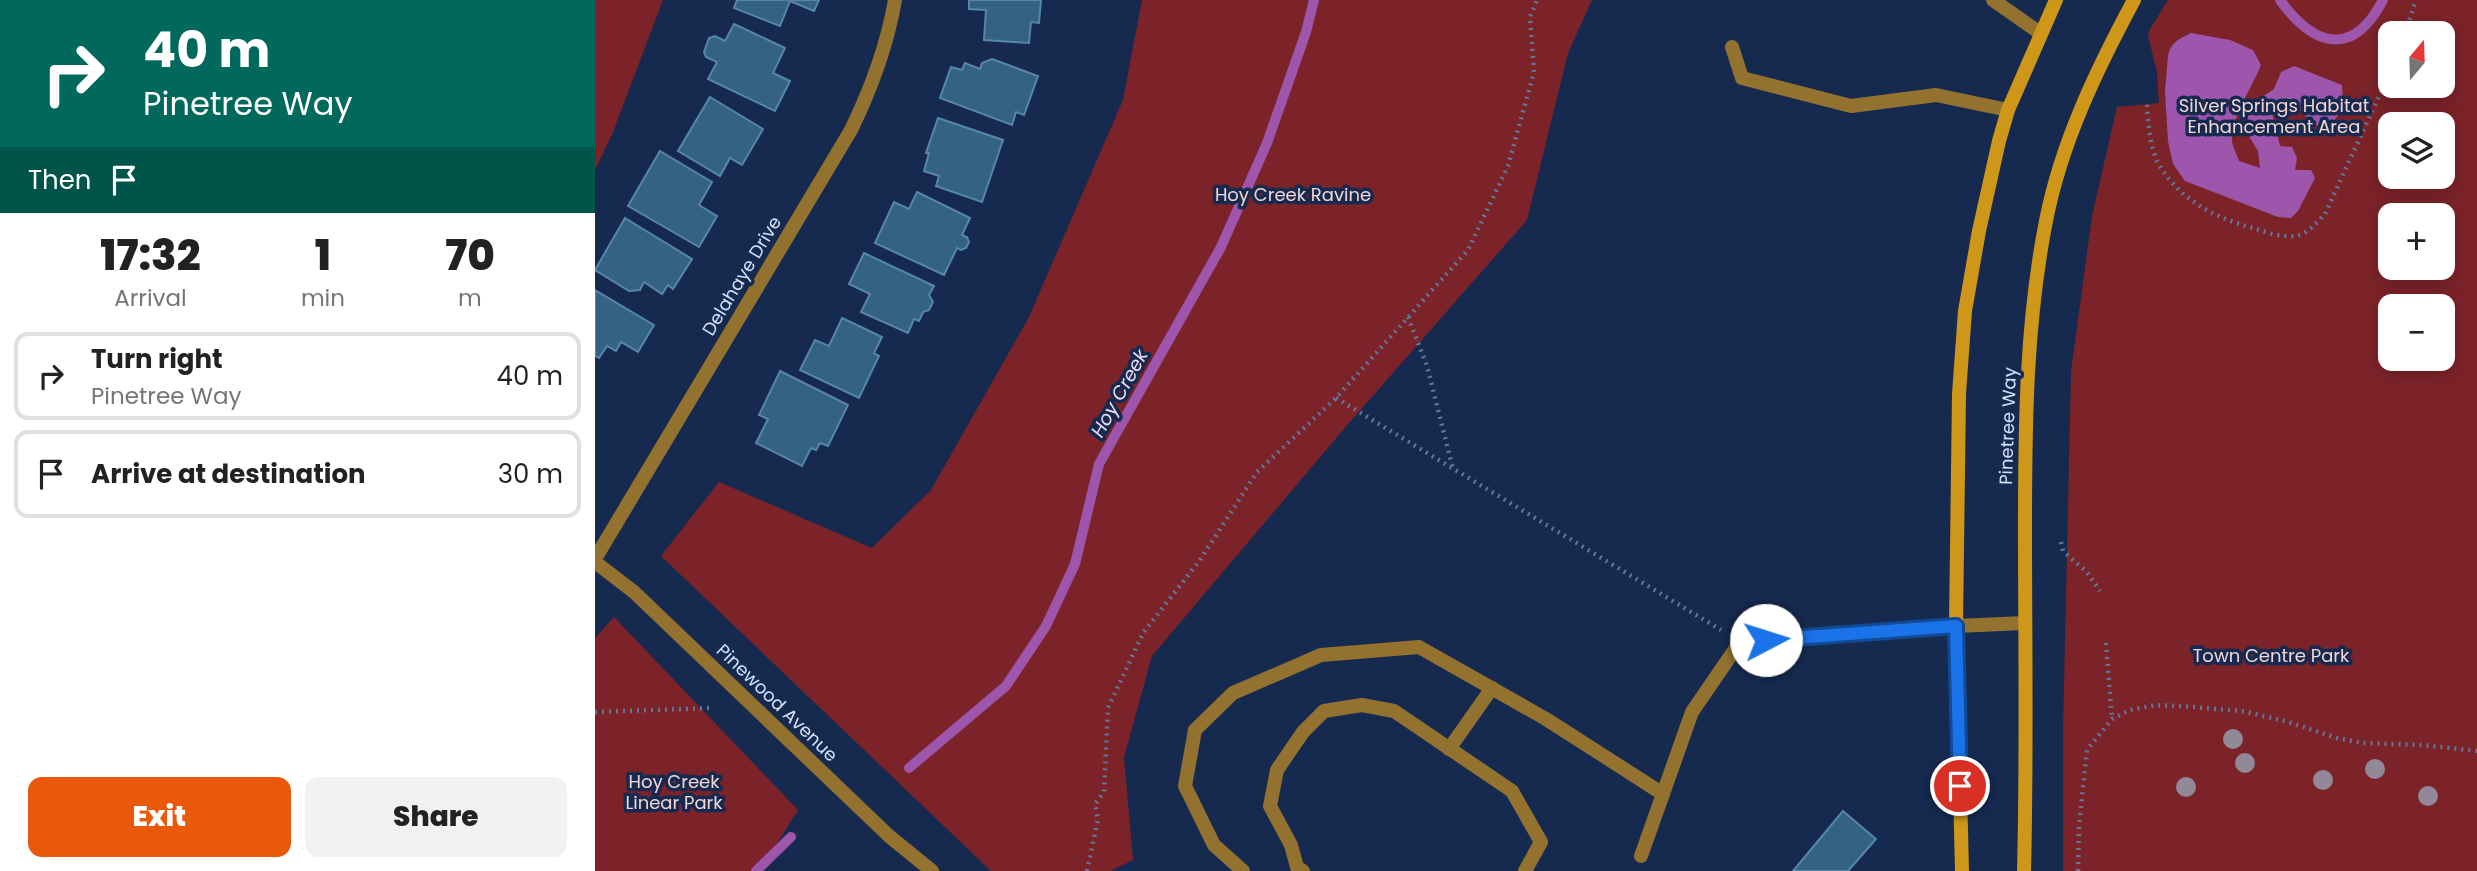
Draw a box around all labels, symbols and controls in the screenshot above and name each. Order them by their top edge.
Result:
text: 40 m [143,16,270,84]
north arrow [2378,21,2455,98]
map controls [2378,21,2455,371]
icon: right [28,28,119,119]
text: Pinetree Way [143,81,352,126]
park label: Silver Springs Habitat Enhancement Area [2179,93,2369,139]
button: layers [2378,112,2455,189]
icon: arrive [105,161,143,199]
text: Then [28,162,91,198]
park label: Hoy Creek Ravine [1215,182,1371,207]
button: + [2378,203,2455,280]
street label: Delahaye Drive [696,211,787,340]
text: 17:32 [100,226,201,285]
text: 1 [315,226,331,285]
text: 70 [445,226,495,285]
text: Arrival [114,282,187,314]
text: min [301,282,345,314]
text: m [458,282,482,314]
button: − [2378,294,2455,371]
text: Turn right [91,341,223,377]
water label: Hoy Creek [1084,343,1155,442]
icon: right [32,357,70,395]
text: 40 m [497,358,563,394]
street label: Pinetree Way [1993,367,2022,485]
text: Pinetree Way [91,380,242,412]
icon: arrive [32,455,70,493]
text: Arrive at destination [91,456,366,492]
text: 30 m [498,456,563,492]
position arrow [1729,603,1803,677]
street label: Pinewood Avenue [711,638,844,767]
park label: Town Centre Park [2193,643,2350,668]
pin [1930,756,1990,816]
icon: arrive [1941,767,1979,805]
park label: Hoy Creek Linear Park [625,769,723,815]
button: Exit [28,777,291,857]
button: Share [305,777,567,857]

